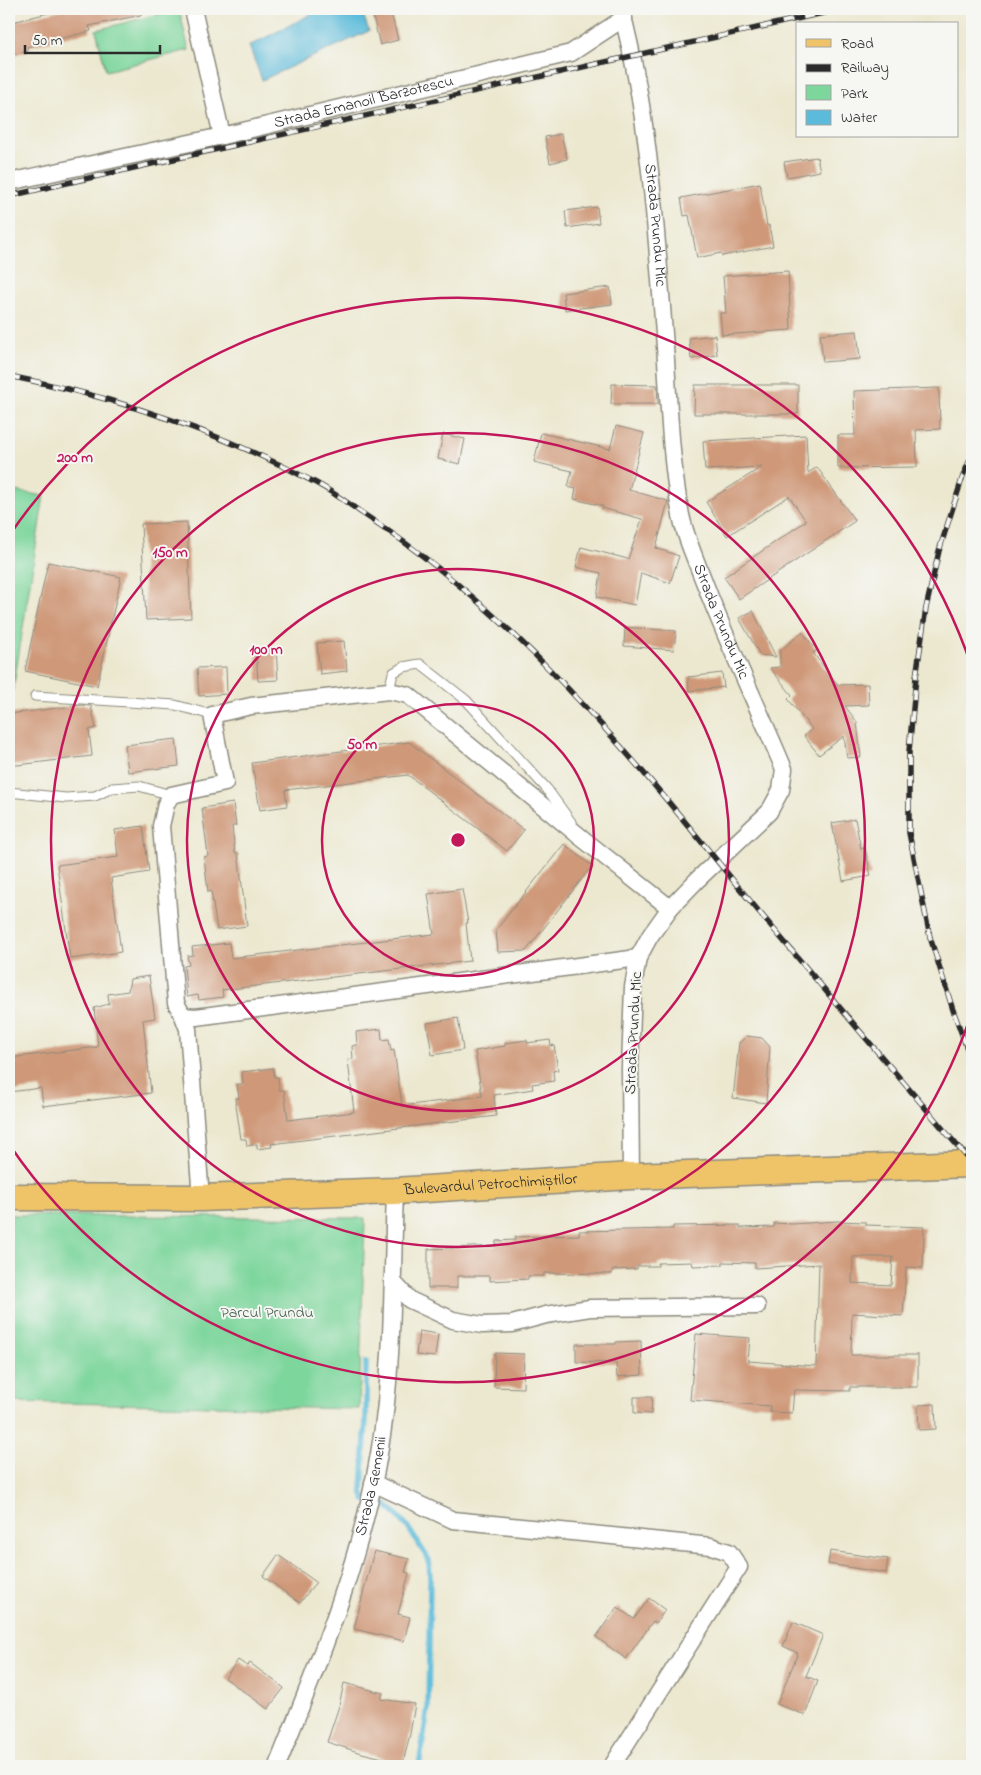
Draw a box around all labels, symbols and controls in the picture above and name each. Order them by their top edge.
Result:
scale bar [25,22,160,54]
legend [796,22,958,138]
text: 50 m [32,30,63,52]
text: Road [841,33,874,55]
text: Railway [841,57,889,80]
street label: Strada Emanoil Barzotescu [272,69,456,135]
text: Park [841,83,869,105]
text: Water [841,107,877,129]
street label: Strada Prundu Mic [637,162,673,288]
text: 200 m [56,447,93,469]
text: 150 m [152,542,188,564]
street label: Strada Prundu Mic [686,560,756,684]
text: 100 m [249,639,283,661]
text: 50 m [347,734,378,756]
centre of rings [449,831,467,849]
street label: Strada Prundu Mic [619,970,649,1095]
street label: Bulevardul Petrochimiștilor [402,1167,578,1202]
park label: Parcul Prundu [220,1301,314,1325]
street label: Strada Gemenii [349,1435,394,1539]

